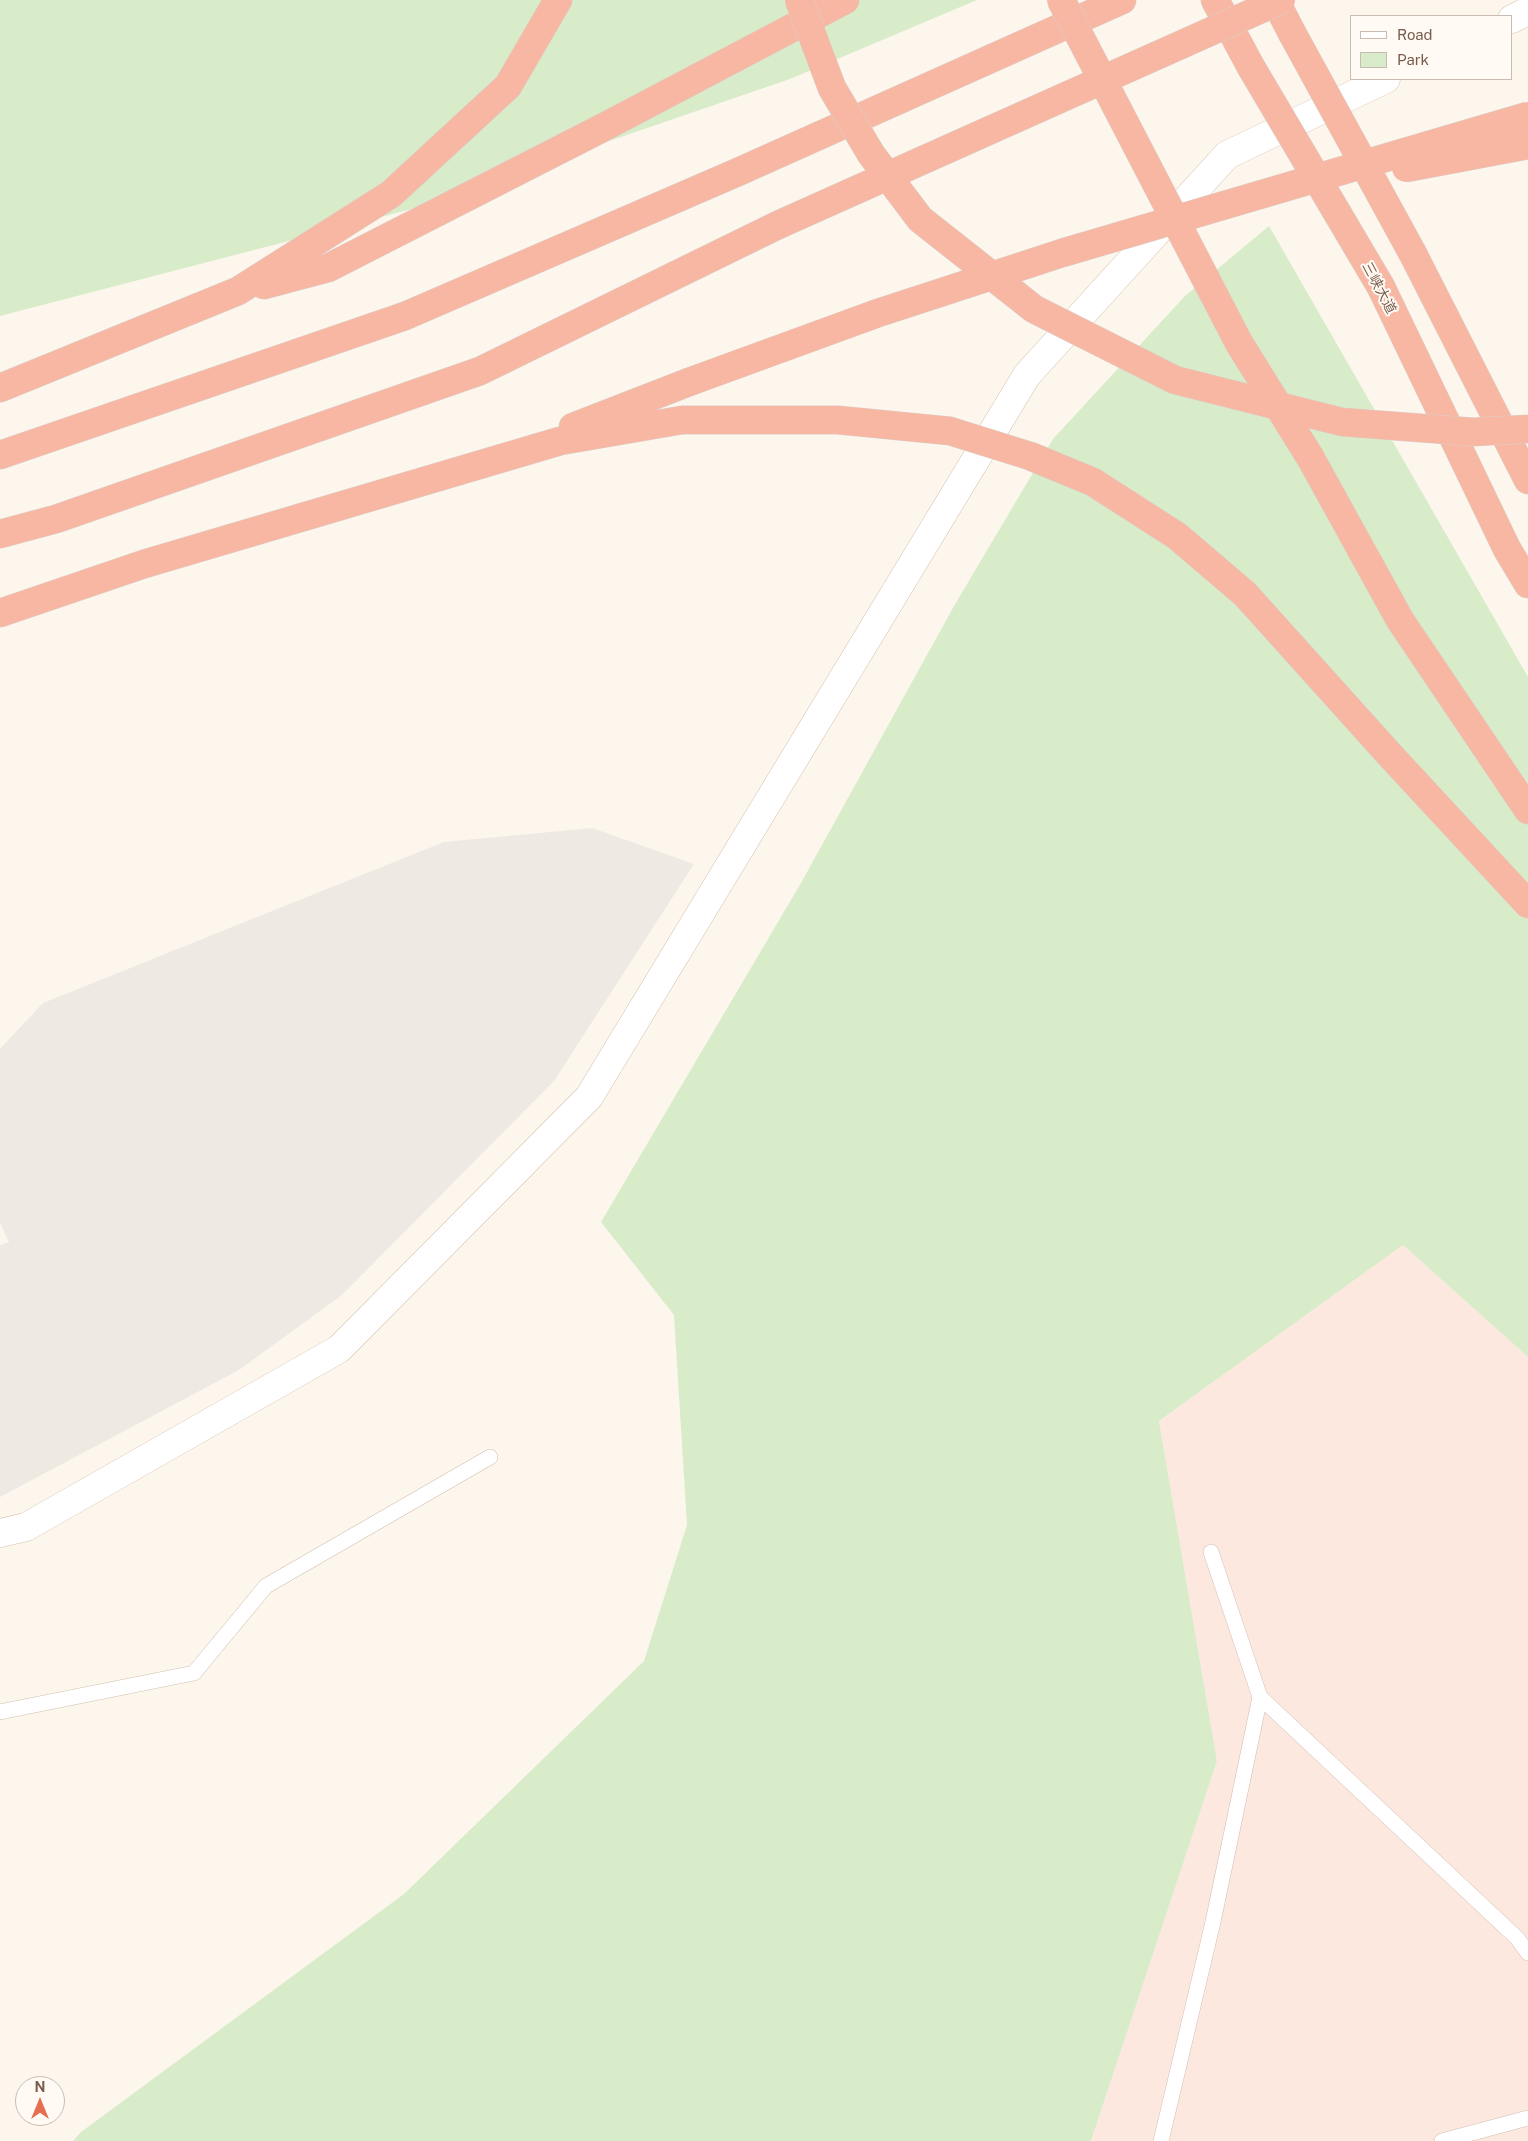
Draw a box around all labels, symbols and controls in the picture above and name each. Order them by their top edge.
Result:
legend [1350,15,1513,80]
text: Road [1397,26,1433,43]
text: Park [1397,51,1429,68]
street label: 三峡大道 [1358,259,1400,317]
north arrow [15,2076,65,2126]
text: N [35,2079,45,2095]

